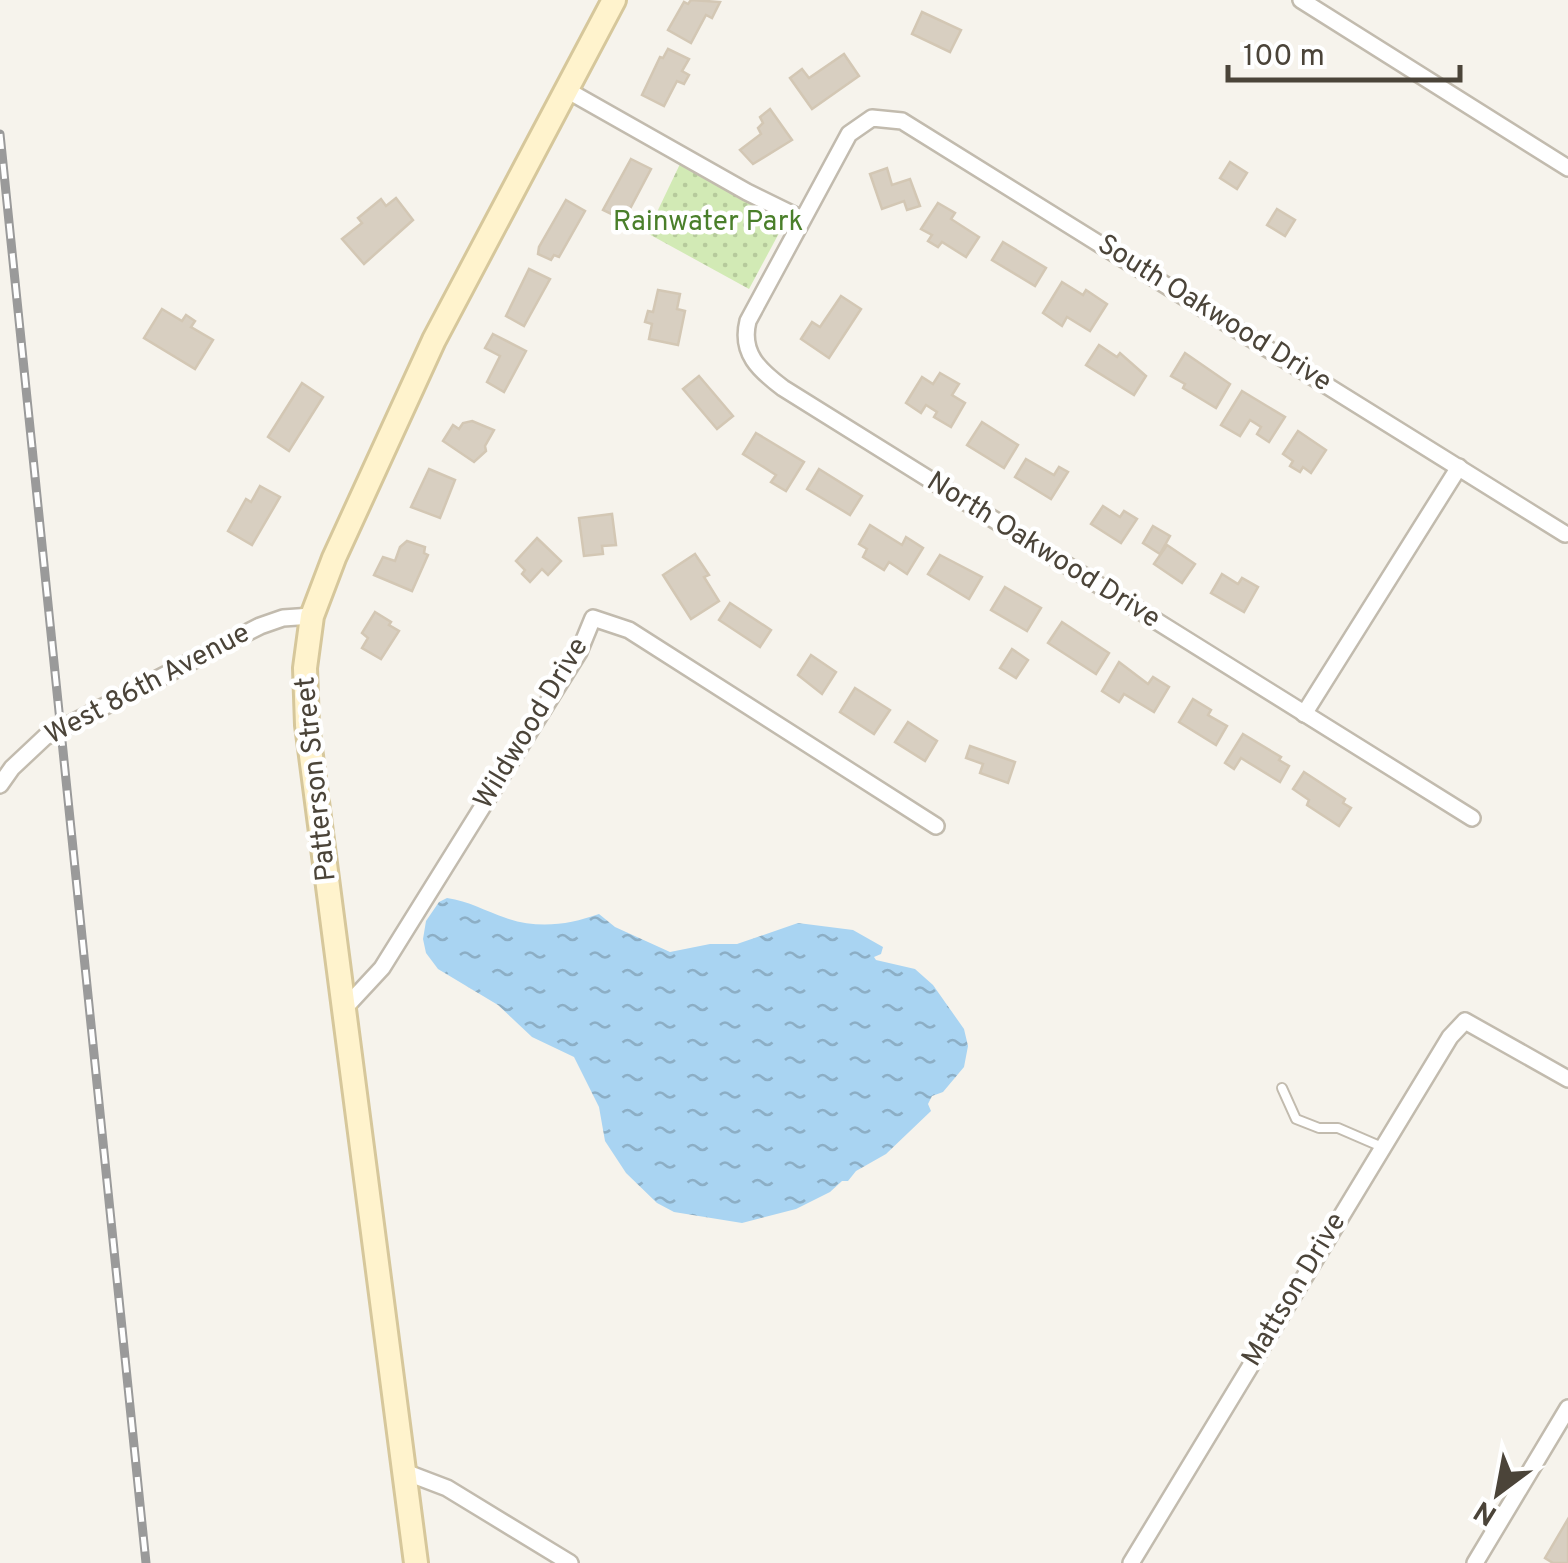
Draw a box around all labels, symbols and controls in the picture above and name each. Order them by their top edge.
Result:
scale bar [1228,20,1460,82]
text: 100 m [1243,39,1325,76]
park label: Rainwater Park [613,205,803,241]
street label: South Oakwood Drive [1090,227,1338,401]
street label: North Oakwood Drive [920,465,1166,637]
street label: West 86th Avenue [40,616,256,754]
street label: Wildwood Drive [467,631,597,817]
street label: Patterson Street [288,675,346,883]
street label: Mattson Drive [1235,1206,1355,1374]
north arrow [1448,1443,1548,1543]
text: N [1468,1491,1504,1532]

